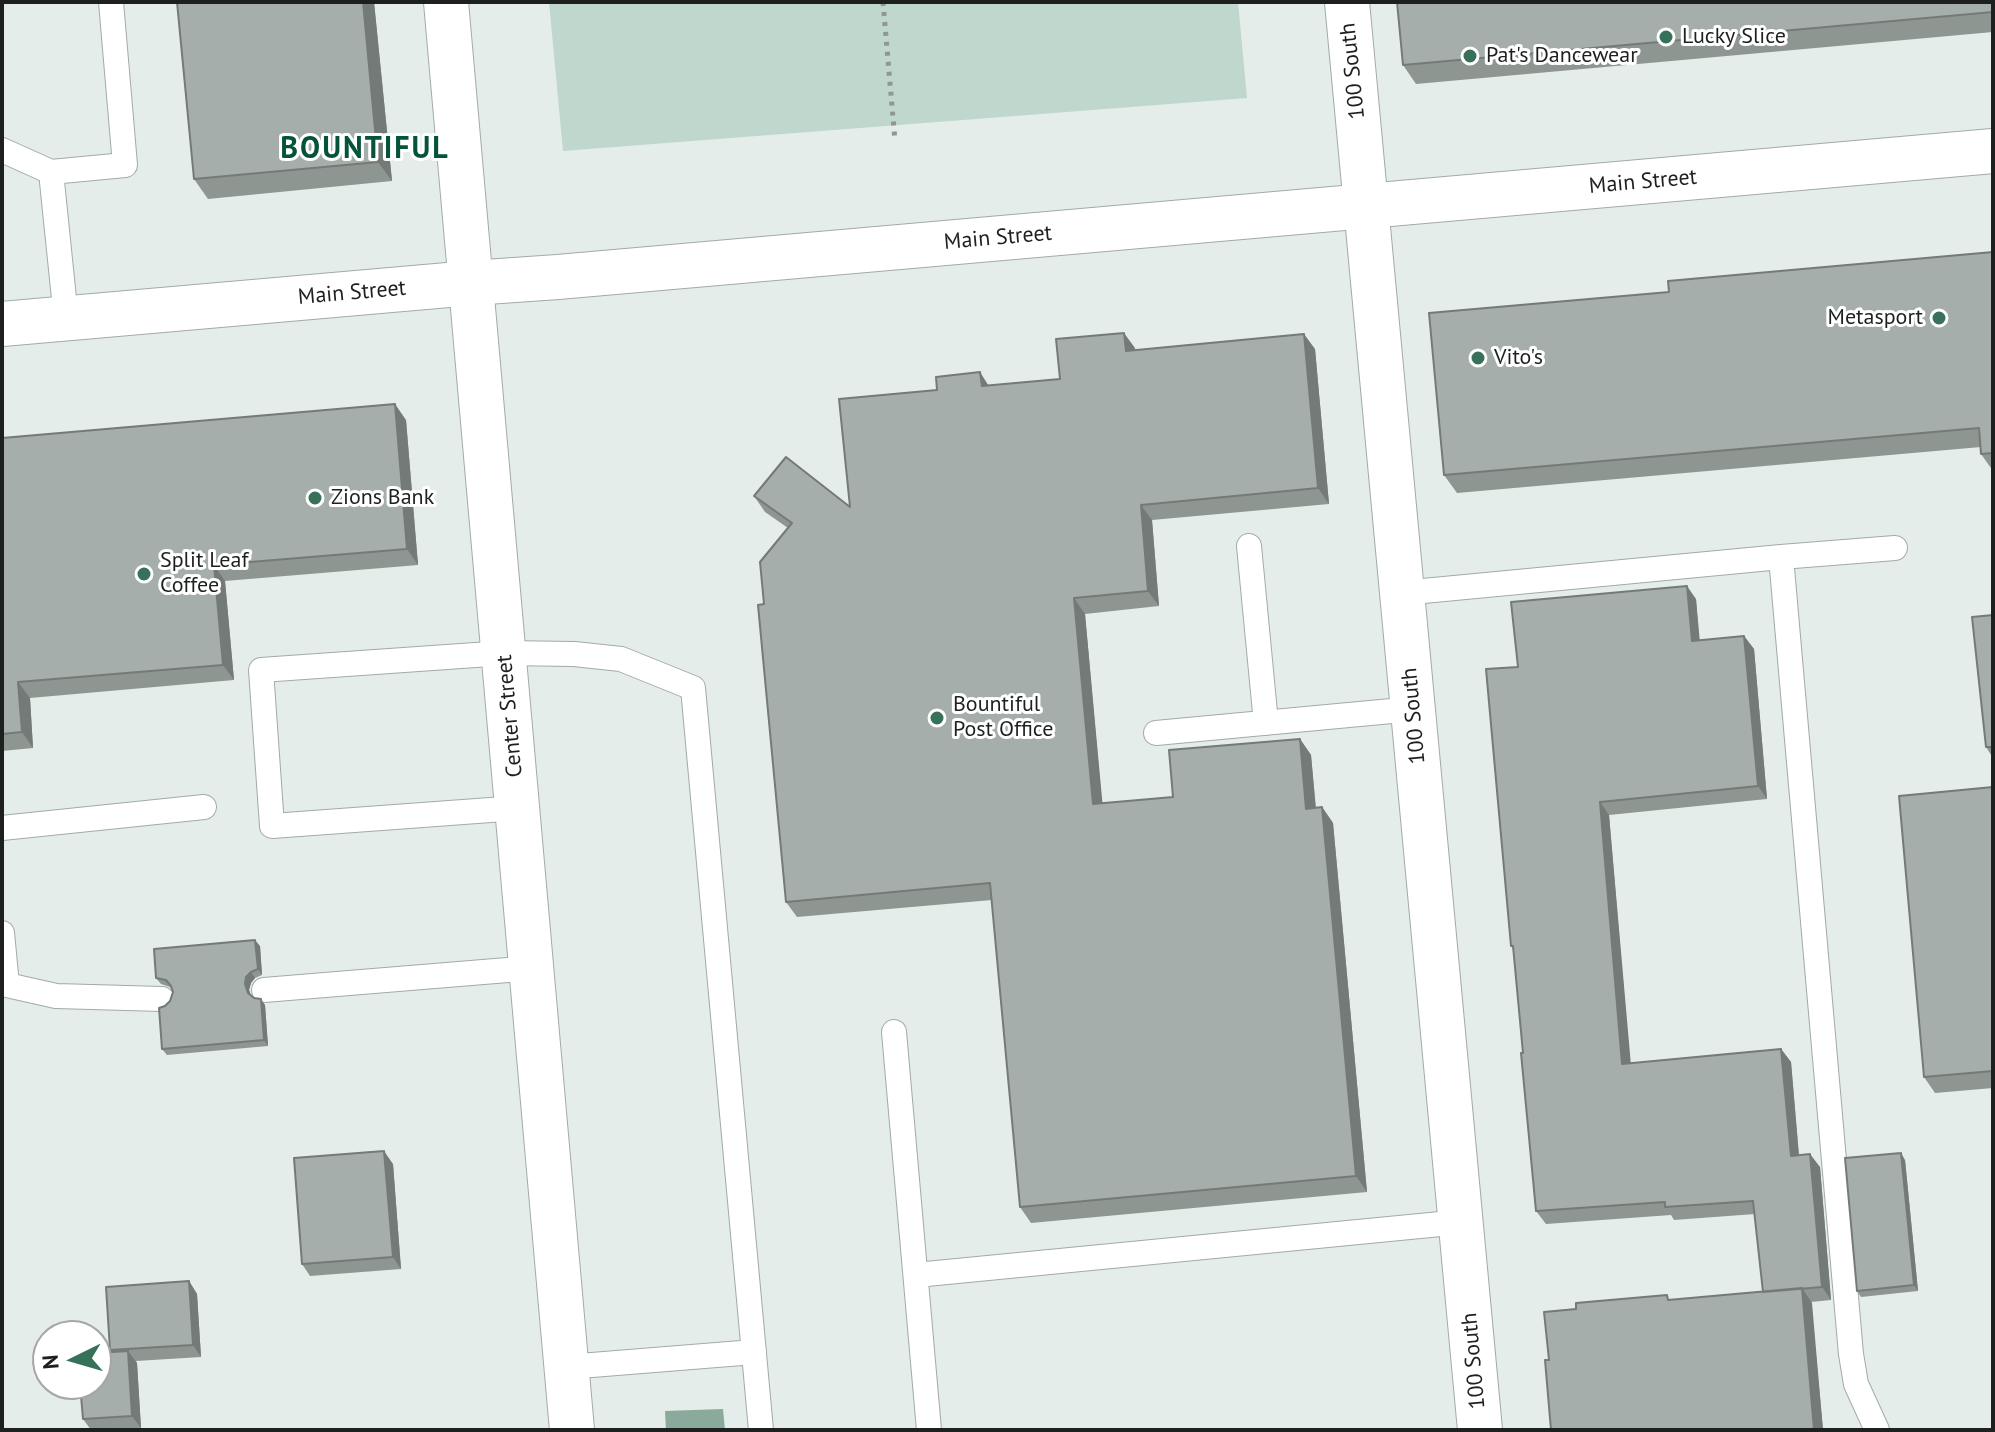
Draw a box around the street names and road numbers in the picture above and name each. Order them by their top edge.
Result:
street label: 100 South [1335,22,1371,120]
street label: Main Street [1588,164,1698,200]
street label: Main Street [943,220,1053,256]
street label: Main Street [297,275,407,311]
street label: Center Street [491,654,529,778]
street label: 100 South [1397,667,1431,765]
street label: 100 South [1457,1312,1491,1410]

